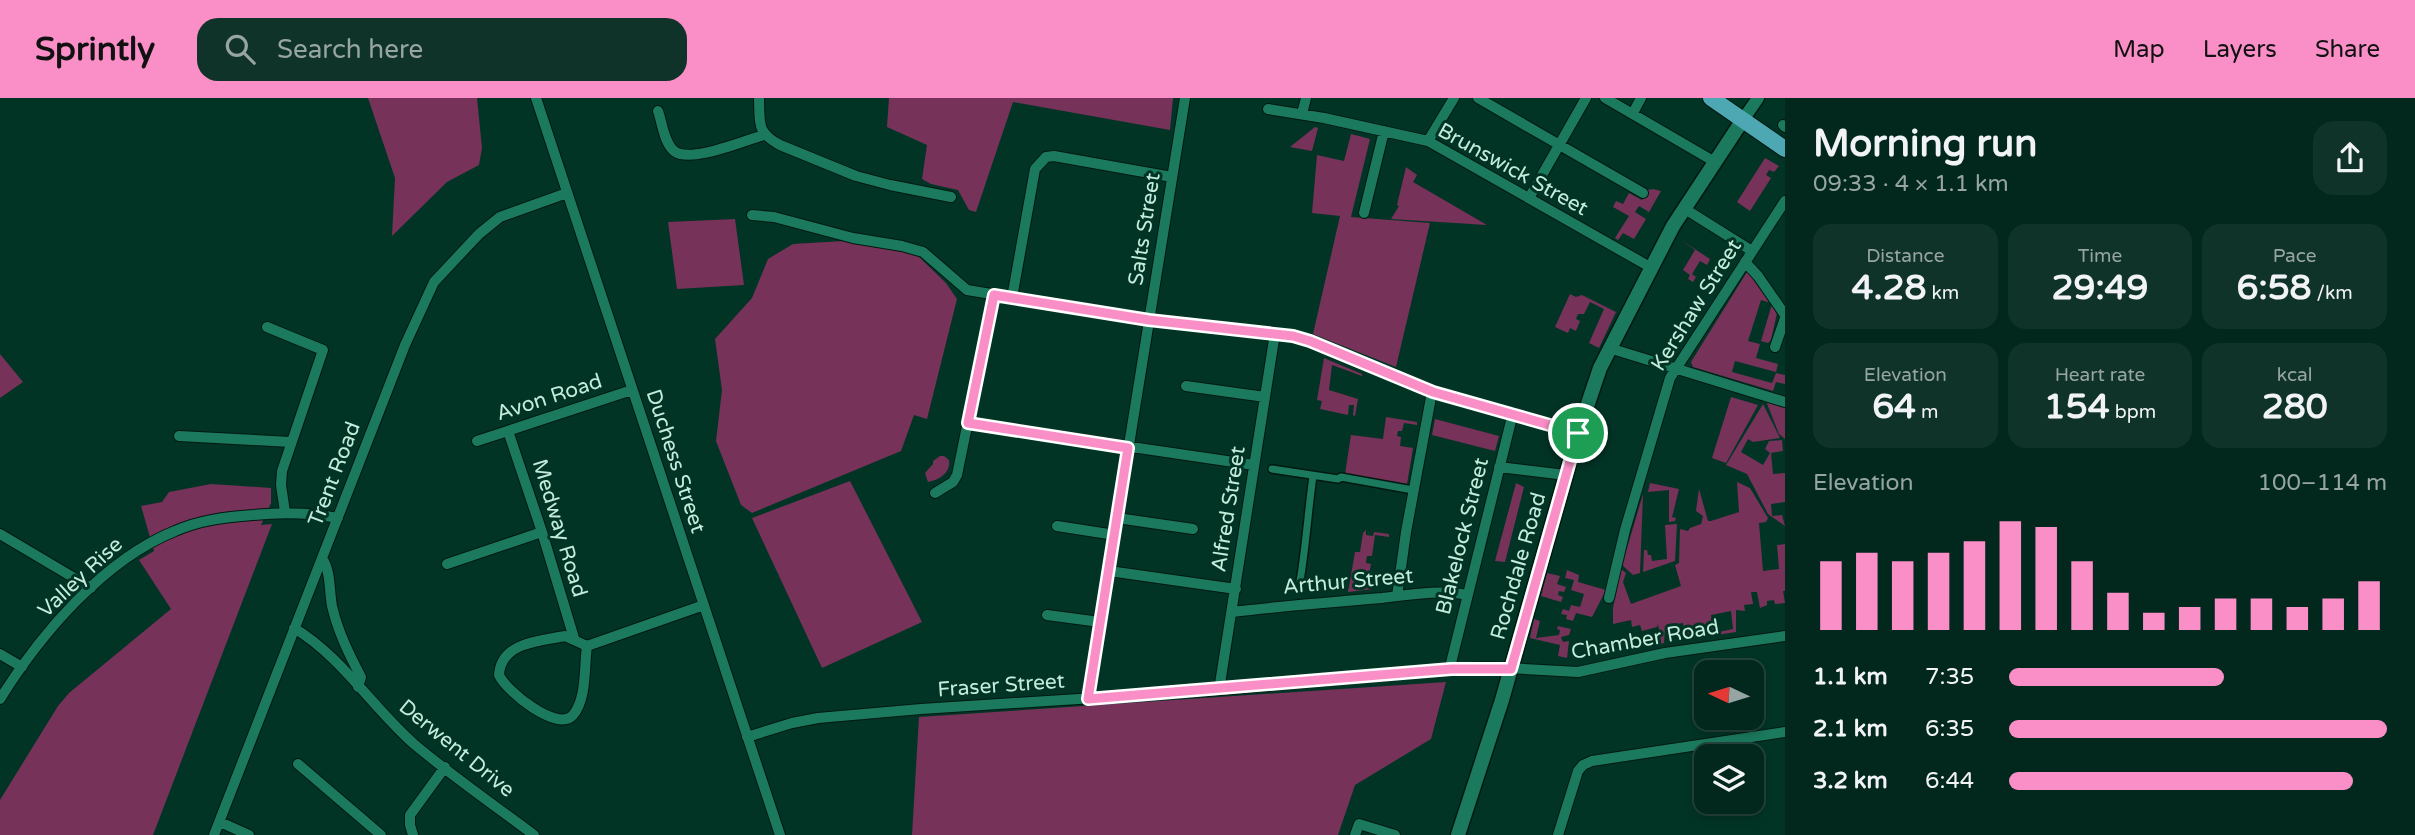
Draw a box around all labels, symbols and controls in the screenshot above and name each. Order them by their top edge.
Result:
search box [197,18,687,81]
text: Sprintly [35,30,155,69]
icon: search [221,30,259,68]
text: Search here [277,34,423,65]
text: Map [2113,35,2165,64]
text: Layers [2203,35,2277,64]
text: Share [2315,35,2380,64]
street label: Brunswick Street [1433,118,1592,221]
text: Morning run [1813,121,2037,167]
button: share [2313,121,2387,195]
text: 09:33 · 4 × 1.1 km [1813,170,2009,198]
street label: Salts Street [1123,171,1166,287]
street label: Kershaw Street [1646,235,1747,376]
text: Distance [1866,245,1944,267]
text: Time [2078,245,2122,267]
text: Pace [2273,245,2317,267]
text: 4.28 [1851,267,1926,309]
text: 29:49 [2051,267,2149,309]
text: 6:58 [2237,267,2312,309]
text: km [1926,282,1959,304]
text: /km [2312,282,2353,304]
text: Elevation [1864,364,1947,386]
text: Heart rate [2055,364,2145,386]
text: kcal [2277,364,2313,386]
street label: Avon Road [493,369,605,426]
street label: Duchess Street [640,386,711,536]
text: 64 [1872,386,1916,428]
text: 154 [2044,386,2110,428]
text: 280 [2262,386,2328,428]
text: m [1916,401,1939,423]
text: bpm [2110,401,2156,423]
pin [1548,403,1608,463]
icon: arrive [1559,414,1597,452]
street label: Trent Road [303,418,366,530]
street label: Alfred Street [1206,444,1251,574]
street label: Blakelock Street [1431,455,1494,617]
street label: Medway Road [527,456,592,600]
text: Elevation [1813,469,1914,497]
text: 100–114 m [2258,469,2387,497]
street label: Rochdale Road [1486,490,1551,643]
street label: Valley Rise [33,532,128,623]
street label: Arthur Street [1282,563,1414,600]
street label: Chamber Road [1569,614,1721,665]
north arrow [1694,660,1764,730]
map controls [1694,660,1764,814]
text: 1.1 km [1813,663,1888,691]
text: 7:35 [1925,663,1974,691]
street label: Fraser Street [937,669,1066,702]
street label: Derwent Drive [394,694,520,803]
text: 2.1 km [1813,715,1888,743]
text: 6:35 [1925,715,1974,743]
button: layers [1694,744,1764,814]
text: 3.2 km [1813,767,1888,795]
text: 6:44 [1925,767,1974,795]

